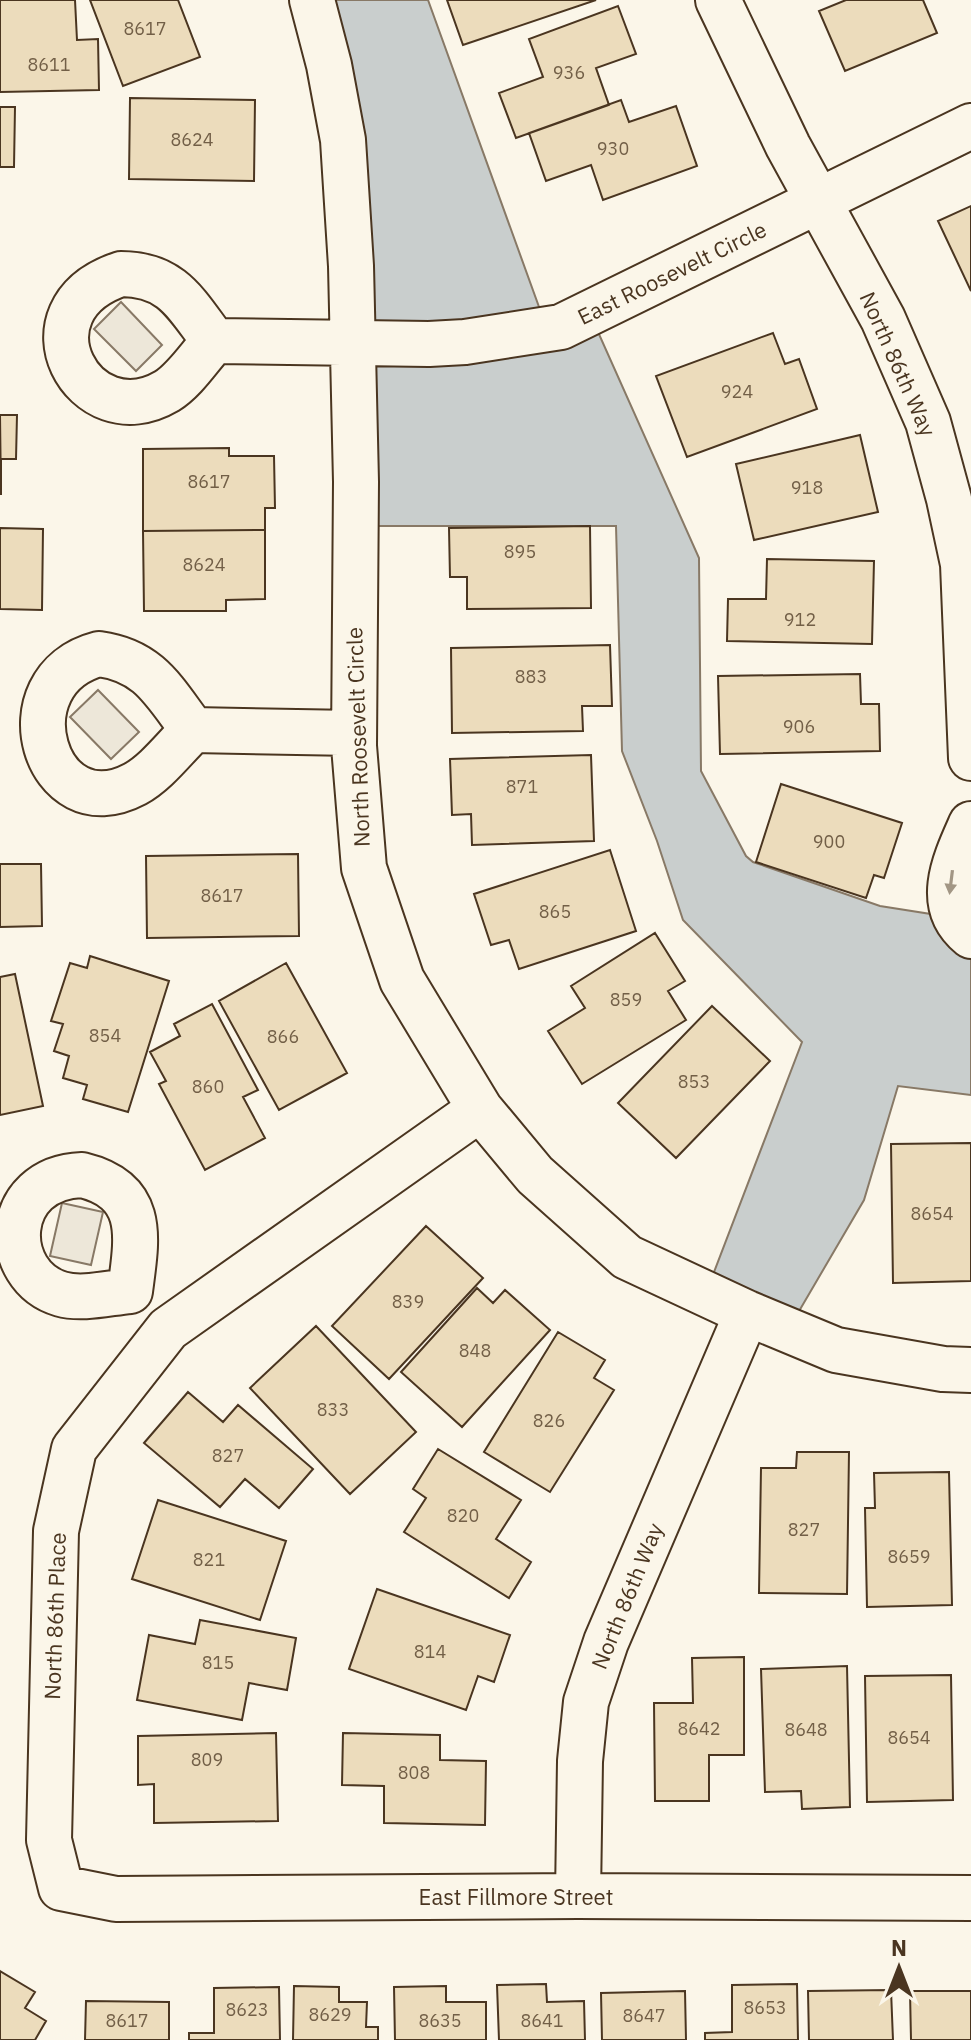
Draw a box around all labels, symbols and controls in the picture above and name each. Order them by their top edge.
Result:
house number: 8617 [123,17,167,40]
house number: 8611 [27,53,71,76]
house number: 936 [553,61,585,84]
house number: 8624 [170,128,214,151]
house number: 930 [597,137,629,160]
street label: East Roosevelt Circle [572,214,771,331]
street label: North 86th Way [854,287,943,441]
house number: 924 [721,380,753,403]
house number: 8617 [187,470,231,493]
house number: 918 [791,476,823,499]
house number: 895 [504,540,536,563]
house number: 8624 [182,553,226,576]
house number: 912 [784,608,816,631]
street label: North Roosevelt Circle [339,626,376,848]
house number: 883 [515,665,547,688]
house number: 906 [783,715,815,738]
house number: 871 [506,775,538,798]
house number: 900 [813,830,845,853]
one-way arrow [944,869,957,894]
house number: 8617 [200,884,244,907]
house number: 865 [539,900,571,923]
house number: 859 [610,988,642,1011]
house number: 854 [89,1024,121,1047]
house number: 866 [267,1025,299,1048]
house number: 853 [678,1070,710,1093]
house number: 860 [192,1075,224,1098]
house number: 8654 [910,1202,954,1225]
house number: 839 [392,1290,424,1313]
house number: 848 [459,1339,491,1362]
house number: 833 [317,1398,349,1421]
house number: 826 [533,1409,565,1432]
house number: 827 [212,1444,244,1467]
house number: 820 [447,1504,479,1527]
street label: North 86th Way [584,1518,669,1673]
house number: 827 [788,1518,820,1541]
street label: North 86th Place [37,1532,72,1700]
house number: 8659 [887,1545,931,1568]
house number: 821 [193,1548,225,1571]
house number: 814 [414,1640,446,1663]
house number: 815 [202,1651,234,1674]
house number: 8642 [677,1717,721,1740]
house number: 8648 [784,1718,828,1741]
house number: 8654 [887,1726,931,1749]
house number: 809 [191,1748,223,1771]
house number: 808 [398,1761,430,1784]
street label: East Fillmore Street [419,1882,613,1911]
north arrow [859,1928,939,2008]
text: N [891,1933,907,1962]
house number: 8653 [743,1996,787,2019]
house number: 8623 [225,1998,269,2021]
house number: 8629 [308,2003,352,2026]
house number: 8647 [622,2004,666,2027]
house number: 8617 [105,2009,149,2032]
house number: 8635 [418,2009,462,2032]
house number: 8641 [520,2009,564,2032]

